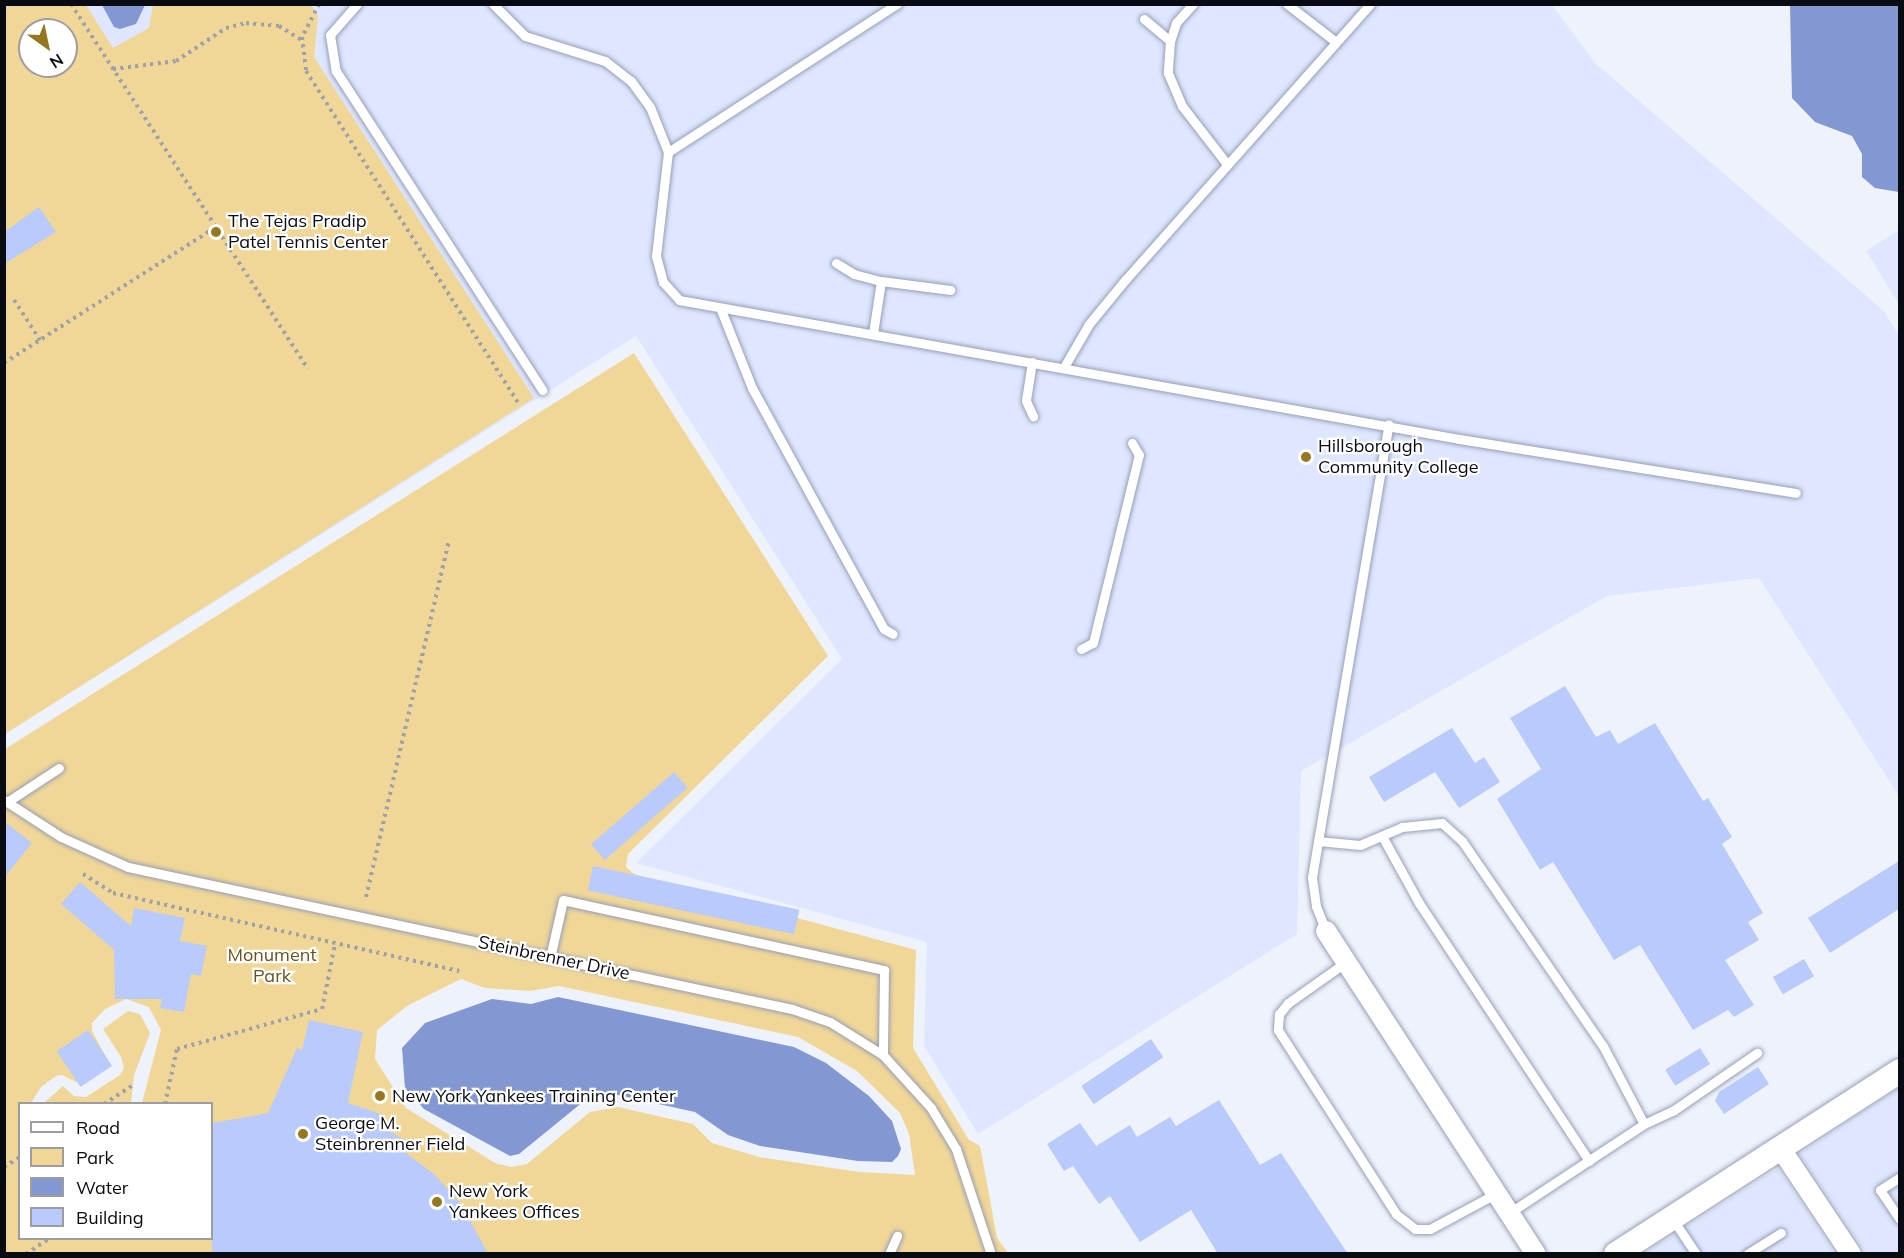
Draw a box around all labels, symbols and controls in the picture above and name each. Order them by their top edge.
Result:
north arrow [18,18,78,78]
text: N [46,50,67,73]
place label: The Tejas Pradip Patel Tennis Center [228,211,388,254]
marker: The Tejas Pradip Patel Tennis Center [209,225,223,239]
place label: Hillsborough Community College [1318,436,1478,478]
marker: Hillsborough Community College [1299,450,1313,464]
street label: Steinbrenner Drive [476,931,632,985]
park label: Monument Park [227,945,317,988]
place label: New York Yankees Training Center [392,1085,675,1107]
marker: New York Yankees Training Center [373,1089,387,1103]
legend [18,1102,213,1240]
place label: George M. Steinbrenner Field [315,1113,465,1156]
text: Road [76,1116,120,1139]
marker: George M. Steinbrenner Field [296,1127,310,1141]
text: Park [76,1146,114,1169]
text: Water [76,1176,128,1199]
place label: New York Yankees Offices [449,1181,580,1224]
marker: New York Yankees Offices [430,1195,444,1209]
text: Building [76,1206,144,1229]

